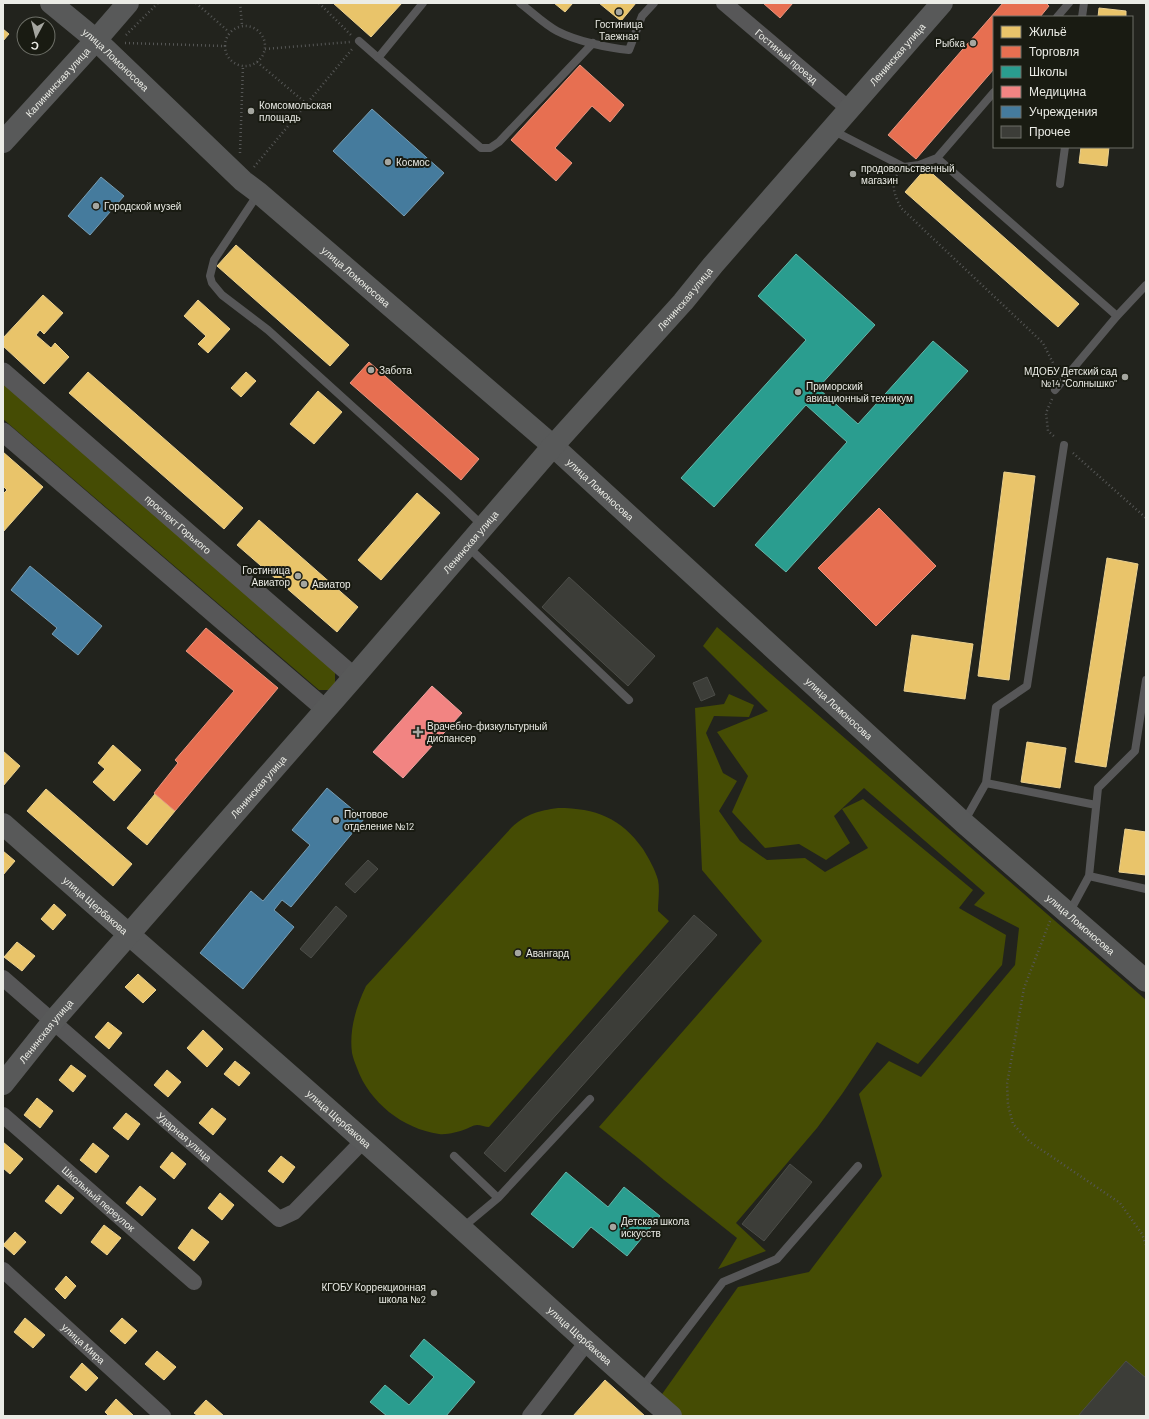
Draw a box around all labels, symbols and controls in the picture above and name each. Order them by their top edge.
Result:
marker: Гостиница Таежная [614,7,624,17]
north arrow [16,16,56,56]
legend [993,16,1133,148]
place label: Гостиница Таежная [595,18,643,42]
street label: Ленинская улица [867,20,928,88]
text: Жильё [1029,24,1067,38]
street label: улица Ломоносова [80,25,152,94]
street label: Гостиный проезд [753,26,820,86]
place label: Рыбка [935,37,965,49]
marker: Рыбка [968,38,978,48]
text: С [30,39,39,53]
text: Торговля [1029,44,1079,59]
street label: Калининская улица [23,45,92,119]
text: Школы [1029,64,1067,78]
text: Медицина [1029,84,1086,99]
place label: Комсомольская площадь [259,99,332,123]
text: Учреждения [1029,104,1098,119]
marker: Комсомольская площадь [246,106,256,116]
text: Прочее [1029,124,1071,139]
place label: Космос [396,156,430,168]
marker: Космос [383,157,393,167]
place label: продовольственный магазин [861,162,954,186]
marker: продовольственный магазин [848,169,858,179]
place label: Городской музей [104,200,181,212]
marker: Городской музей [91,201,101,211]
street label: улица Ломоносова [319,244,393,310]
street label: Ленинская улица [655,264,715,333]
place label: Забота [379,364,412,376]
marker: Забота [366,365,376,375]
place label: МДОБУ Детский сад №14 "Солнышко" [1024,365,1117,389]
marker: МДОБУ Детский сад №14 "Солнышко" [1120,372,1130,382]
place label: Приморский авиационный техникум [806,380,913,404]
marker: Приморский авиационный техникум [793,387,803,397]
street label: улица Ломоносова [564,456,637,523]
street label: проспект Горького [143,492,214,556]
street label: Ленинская улица [440,508,501,576]
place label: Гостиница Авиатор [242,564,290,588]
marker: Гостиница Авиатор [293,571,303,581]
place label: Авиатор [312,578,351,590]
marker: Авиатор [299,579,309,589]
street label: улица Ломоносова [803,675,875,742]
place label: Врачебно-физкультурный диспансер [427,720,547,744]
marker: Врачебно-физкультурный диспансер [412,726,424,738]
street label: Ленинская улица [228,753,289,820]
place label: Почтовое отделение №12 [344,808,414,832]
marker: Почтовое отделение №12 [331,815,341,825]
street label: улица Щербакова [61,874,131,937]
street label: улица Ломоносова [1044,891,1118,957]
place label: Авангард [526,947,569,959]
marker: Авангард [513,948,523,958]
street label: Ленинская улица [16,996,76,1065]
street label: улица Щербакова [304,1087,374,1151]
street label: Ударная улица [155,1109,215,1164]
street label: Школьный переулок [60,1163,138,1234]
place label: Детская школа искусств [621,1215,690,1239]
marker: Детская школа искусств [608,1222,618,1232]
place label: КГОБУ Коррекционная школа №2 [322,1281,426,1305]
marker: КГОБУ Коррекционная школа №2 [429,1288,439,1298]
street label: улица Щербакова [545,1304,615,1368]
street label: улица Мира [59,1321,108,1367]

